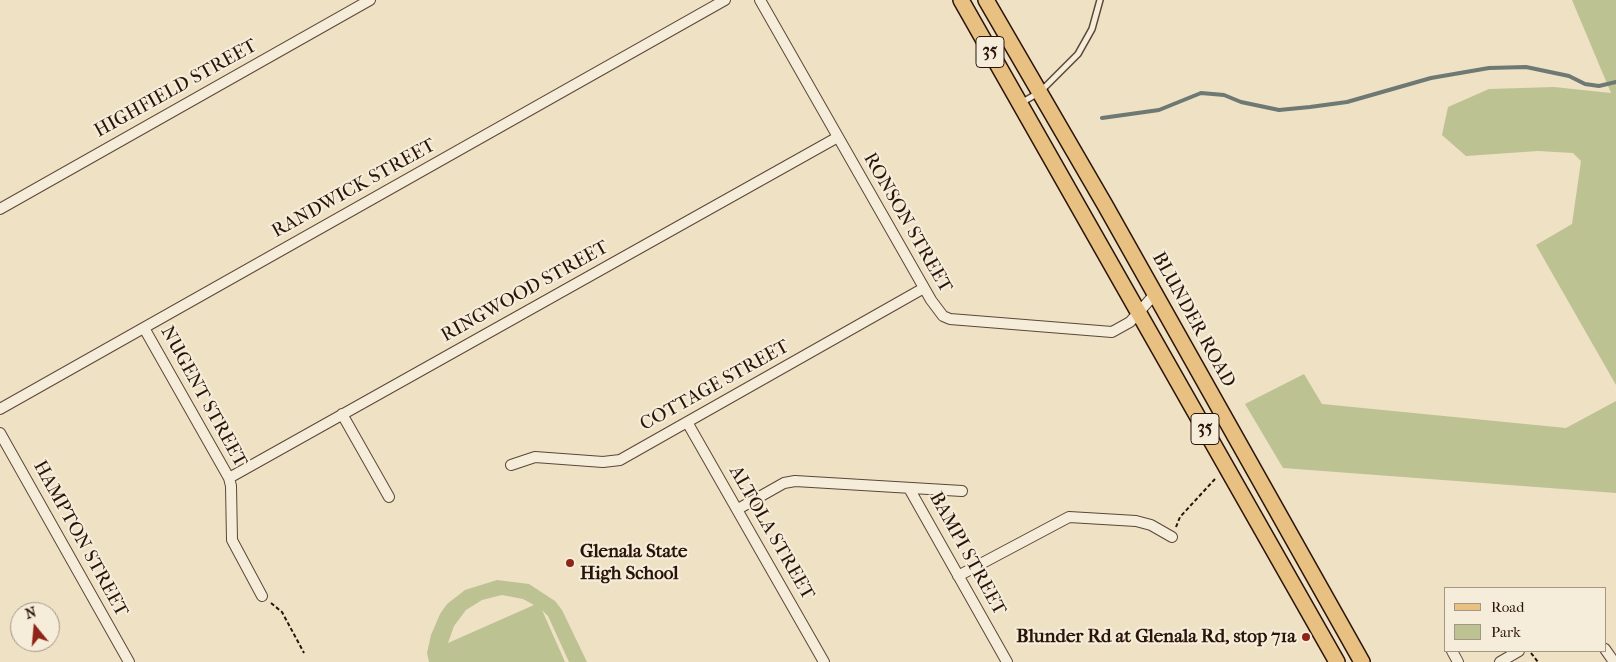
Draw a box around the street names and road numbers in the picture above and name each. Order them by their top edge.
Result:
street label: HIGHFIELD STREET [91,35,261,143]
road number: 35 [976,36,1004,68]
street label: RANDWICK STREET [268,135,440,243]
street label: RONSON STREET [858,149,956,297]
street label: RINGWOOD STREET [437,236,613,348]
street label: BLUNDER ROAD [1146,248,1240,392]
street label: NUGENT STREET [155,322,251,472]
street label: COTTAGE STREET [637,336,793,436]
road number: 35 [1191,414,1219,444]
street label: HAMPTON STREET [28,457,132,621]
street label: ALTOLA STREET [723,462,819,604]
street label: BAMPI STREET [924,488,1010,620]

